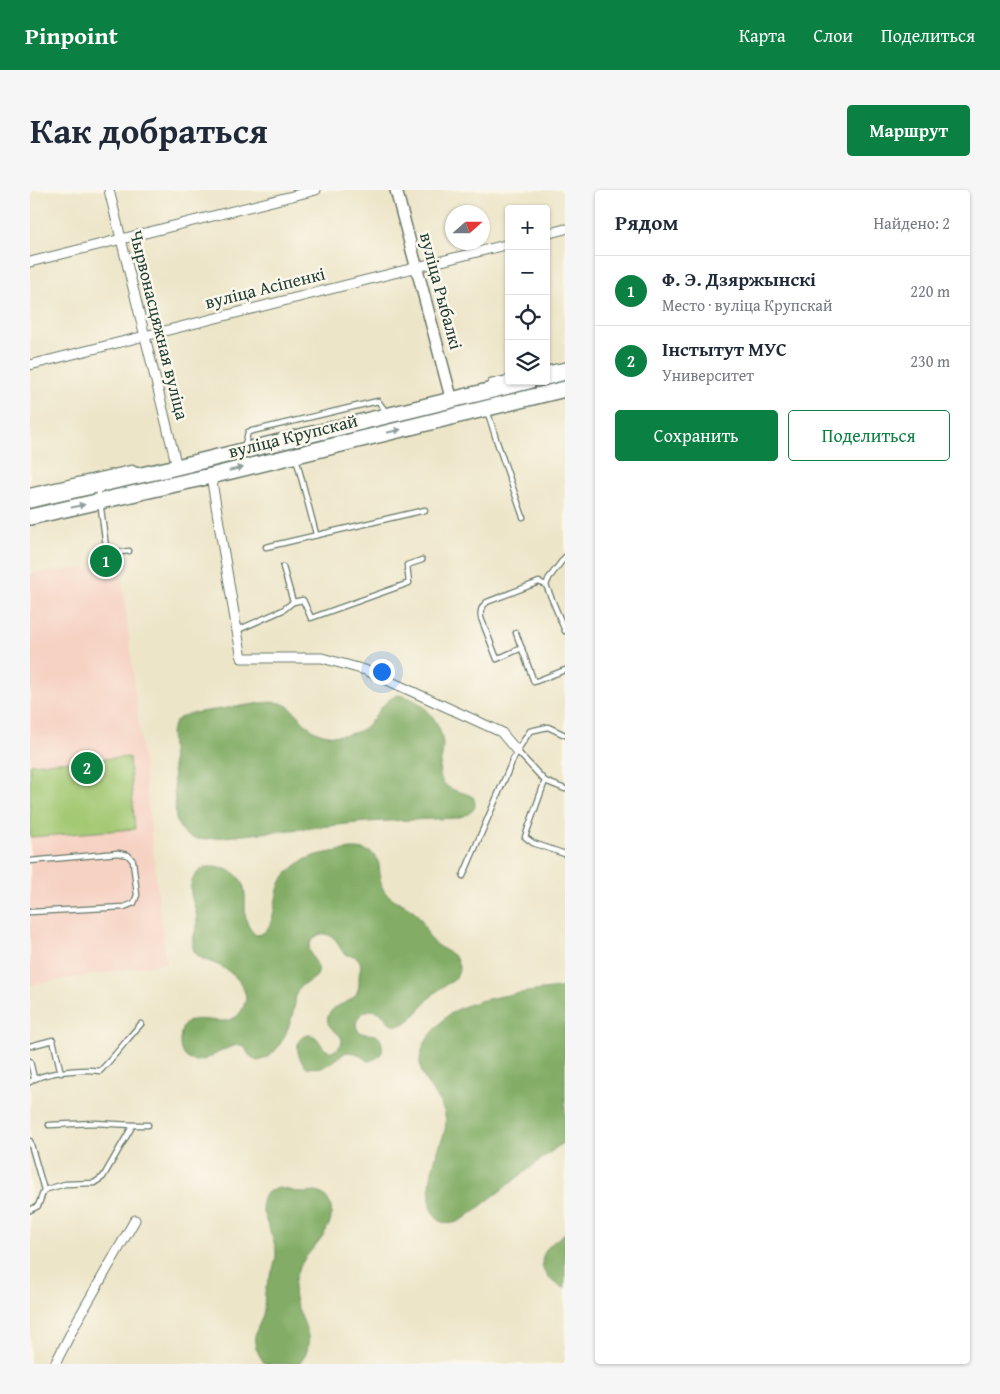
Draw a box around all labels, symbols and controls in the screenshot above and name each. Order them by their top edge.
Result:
text: Pinpoint [25,18,118,53]
text: Карта [739,22,786,49]
text: Слои [814,22,853,49]
text: Поделиться [881,22,975,49]
text: Как добраться [30,105,268,156]
button: Маршрут [847,105,970,156]
north arrow [445,205,490,250]
map controls [505,205,550,385]
button: + [505,205,550,250]
text: Рядом [615,207,678,238]
text: Найдено: 2 [873,211,950,235]
street label: Чырвонасцяжная вуліца [123,227,196,423]
street label: вуліца Рыбалкі [413,229,470,352]
button: − [505,250,550,295]
street label: вуліца Асіпенкі [202,260,328,316]
text: Ф. Э. Дзяржынскі [662,265,816,293]
text: 1 [627,279,635,303]
text: 220 m [910,279,950,303]
text: Место · вуліца Крупскай [662,293,832,317]
button: locate [505,295,550,340]
text: Інстытут МУС [662,335,787,363]
button: layers [505,340,550,385]
text: 2 [627,349,635,373]
text: 230 m [910,349,950,373]
text: Университет [662,363,754,387]
street label: вуліца Крупскай [225,406,361,465]
button: Сохранить [615,410,778,461]
button: Поделиться [788,410,950,461]
one-way arrow [386,427,401,435]
one-way arrow [228,465,243,473]
one-way arrow [70,502,85,510]
pin: 1 [90,542,122,580]
your location [369,659,395,685]
pin: 2 [71,749,103,787]

